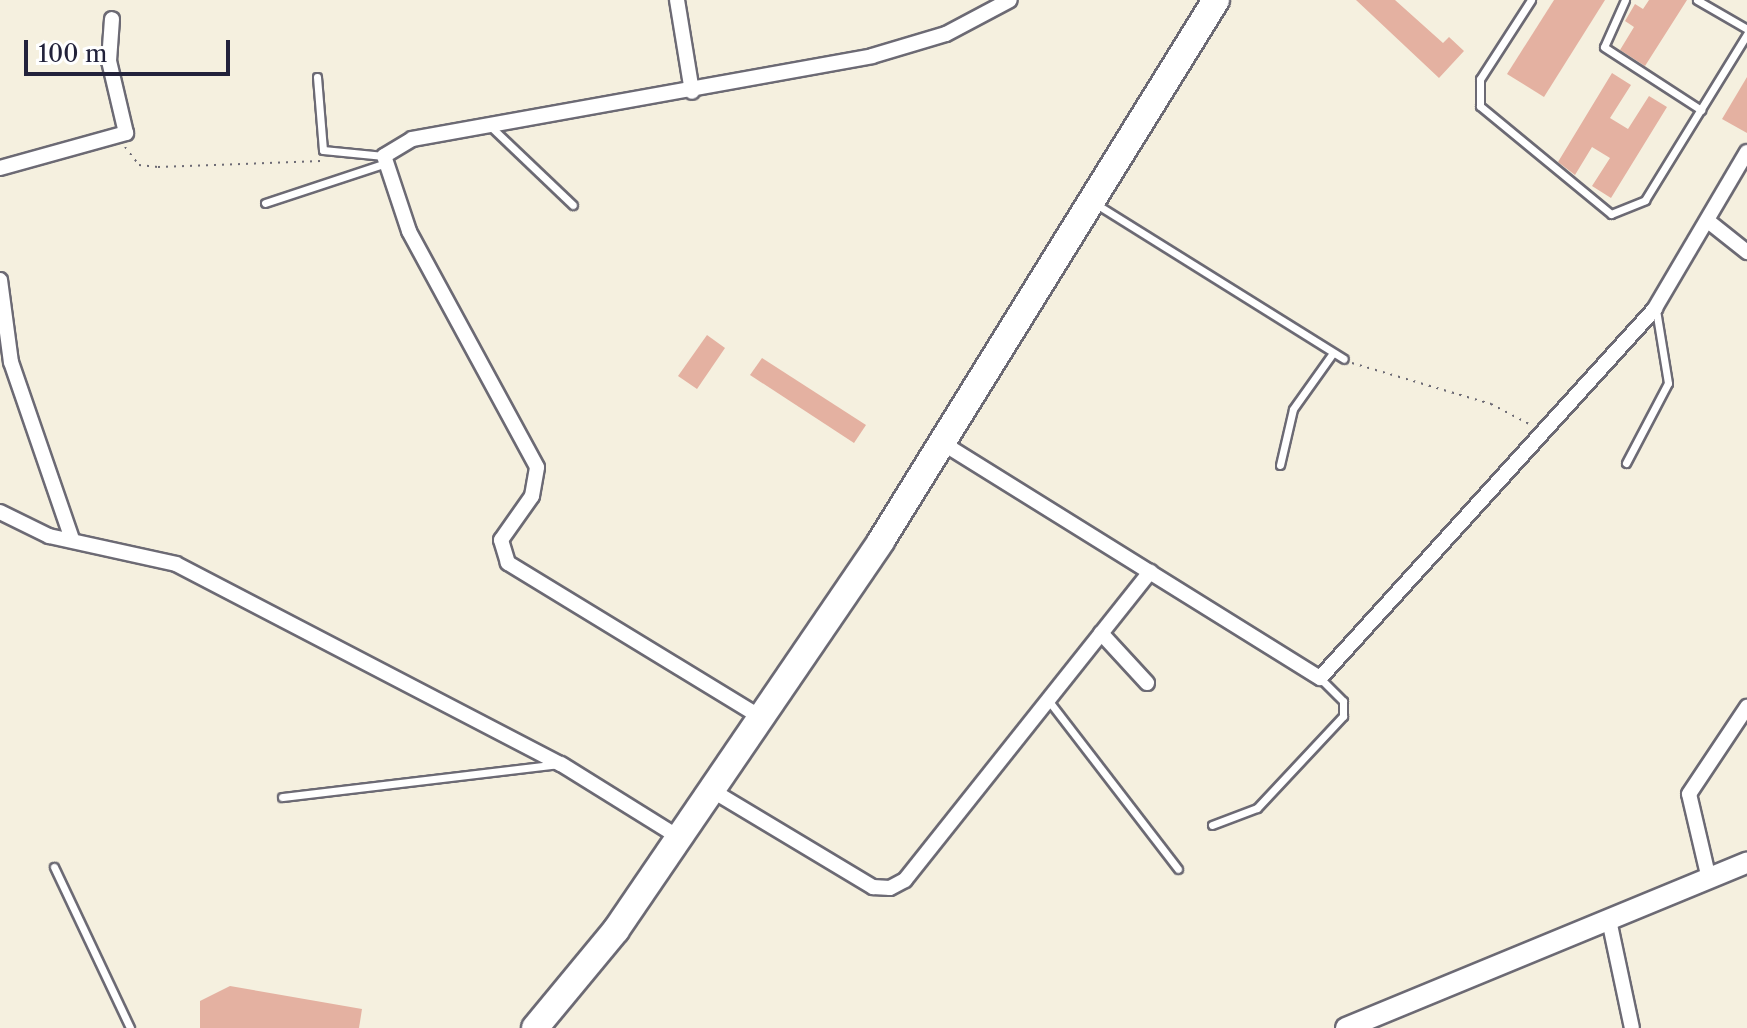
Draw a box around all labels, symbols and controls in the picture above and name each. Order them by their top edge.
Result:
scale bar [28,24,234,74]
text: 100 m [38,39,107,68]

